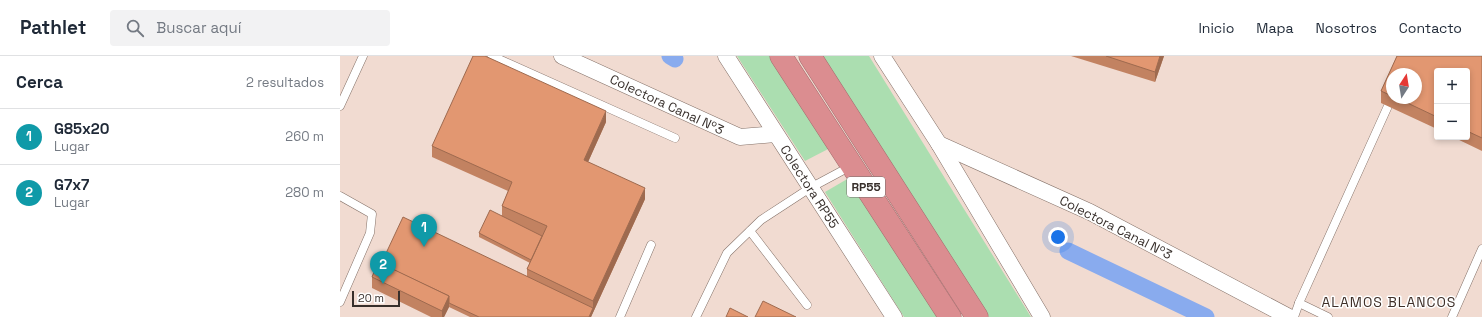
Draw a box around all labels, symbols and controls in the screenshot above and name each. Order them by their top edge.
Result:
search box [110,10,390,46]
text: Pathlet [20,15,86,40]
icon: search [124,17,146,39]
text: Buscar aquí [156,18,241,37]
text: Inicio [1198,19,1234,37]
text: Mapa [1256,19,1294,37]
text: Nosotros [1316,19,1377,37]
text: Contacto [1399,19,1462,37]
north arrow [1386,68,1422,104]
map controls [1434,68,1470,140]
button: + [1434,68,1470,104]
text: Cerca [16,71,63,93]
street label: Colectora Canal Nº3 [607,71,727,138]
text: 2 resultados [246,74,324,91]
button: − [1434,104,1470,140]
text: G85x20 [54,119,109,138]
text: 1 [26,128,32,145]
text: 260 m [285,128,324,145]
text: Lugar [54,138,90,155]
street label: Colectora RP55 [776,142,843,232]
text: G7x7 [54,175,89,194]
road number: RP55 [847,177,885,197]
text: 2 [25,184,33,201]
text: 280 m [285,184,324,201]
street label: Colectora Canal Nº3 [1057,192,1175,263]
text: Lugar [54,194,90,211]
pin: 1 [411,214,437,247]
your location [1048,227,1068,247]
pin: 2 [370,251,396,284]
scale bar [352,289,400,308]
text: 20 m [358,291,384,305]
district label: ALAMOS BLANCOS [1322,293,1456,311]

